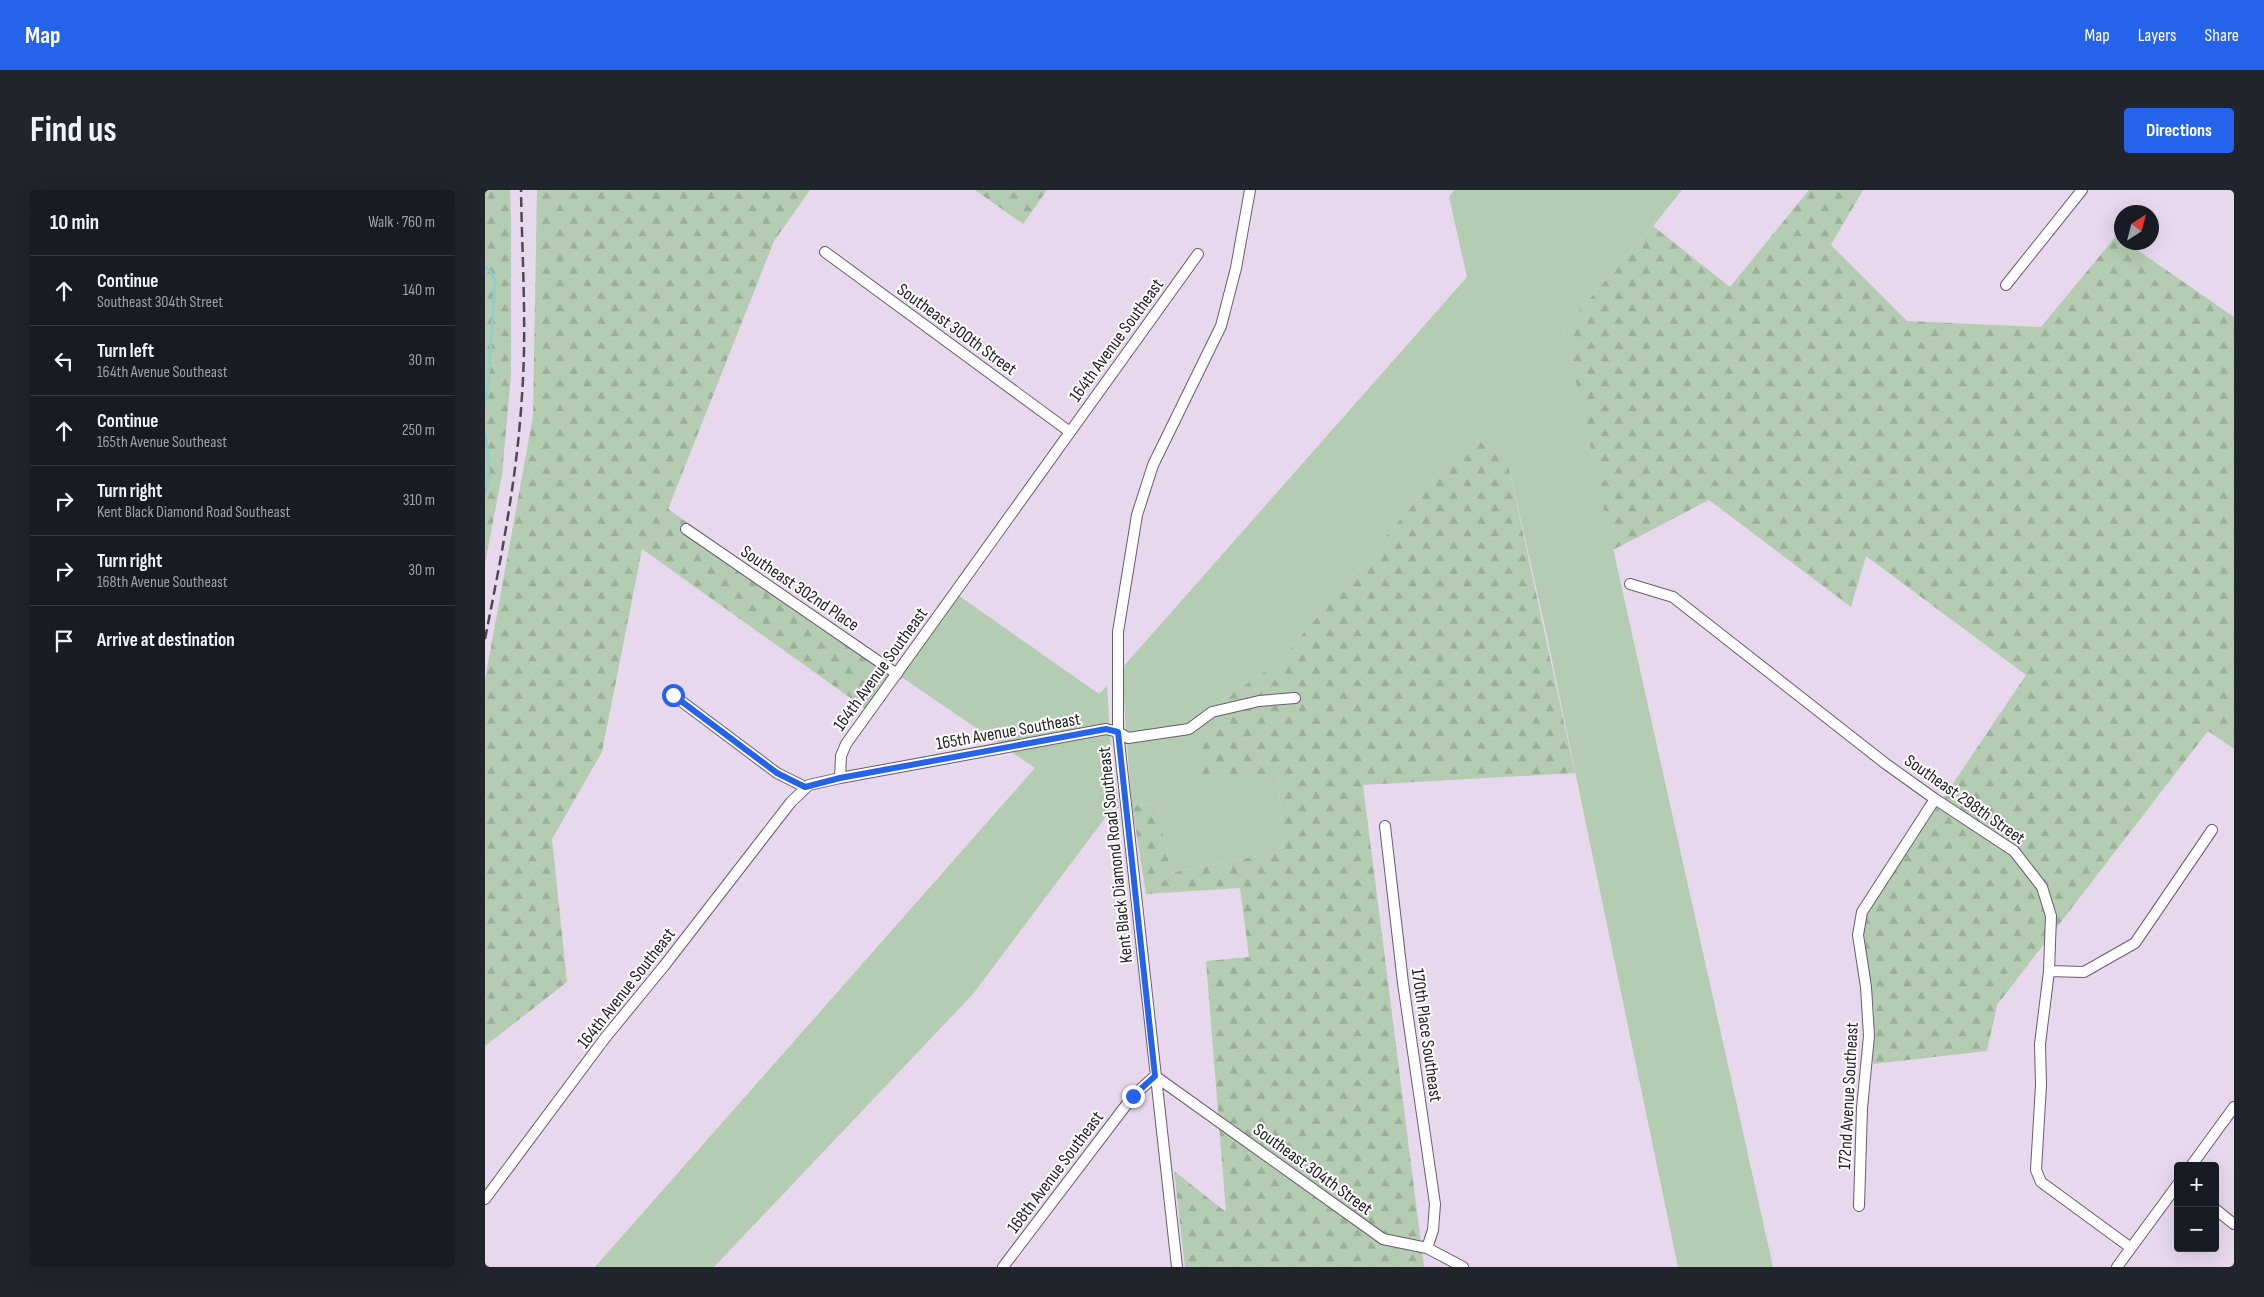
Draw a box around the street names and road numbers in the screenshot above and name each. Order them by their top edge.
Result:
street label: 164th Avenue Southeast [1065,274,1168,406]
street label: Southeast 300th Street [893,279,1021,380]
street label: Southeast 302nd Place [737,541,863,636]
street label: 164th Avenue Southeast [829,603,932,735]
street label: 165th Avenue Southeast [934,708,1082,755]
street label: Kent Black Diamond Road Southeast [1094,745,1137,964]
street label: Southeast 298th Street [1900,750,2029,849]
street label: 164th Avenue Southeast [573,924,680,1053]
street label: 170th Place Southeast [1407,967,1446,1104]
street label: 172nd Avenue Southeast [1834,1021,1863,1170]
street label: 168th Avenue Southeast [1003,1107,1108,1237]
street label: Southeast 304th Street [1249,1119,1377,1220]

